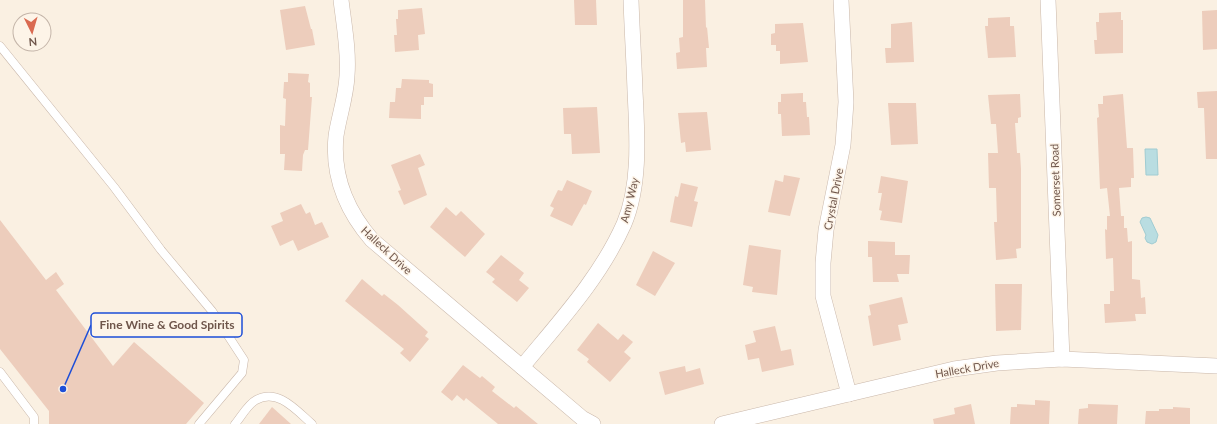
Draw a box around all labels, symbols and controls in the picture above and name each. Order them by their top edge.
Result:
north arrow [12,12,52,52]
text: N [28,36,38,49]
street label: Somerset Road [1047,143,1063,217]
street label: Crystal Drive [821,167,845,231]
street label: Amy Way [617,176,641,224]
street label: Halleck Drive [359,223,415,277]
callout: Fine Wine & Good Spirits [91,313,242,337]
text: Fine Wine & Good Spirits [100,317,234,332]
street label: Halleck Drive [934,356,1000,380]

